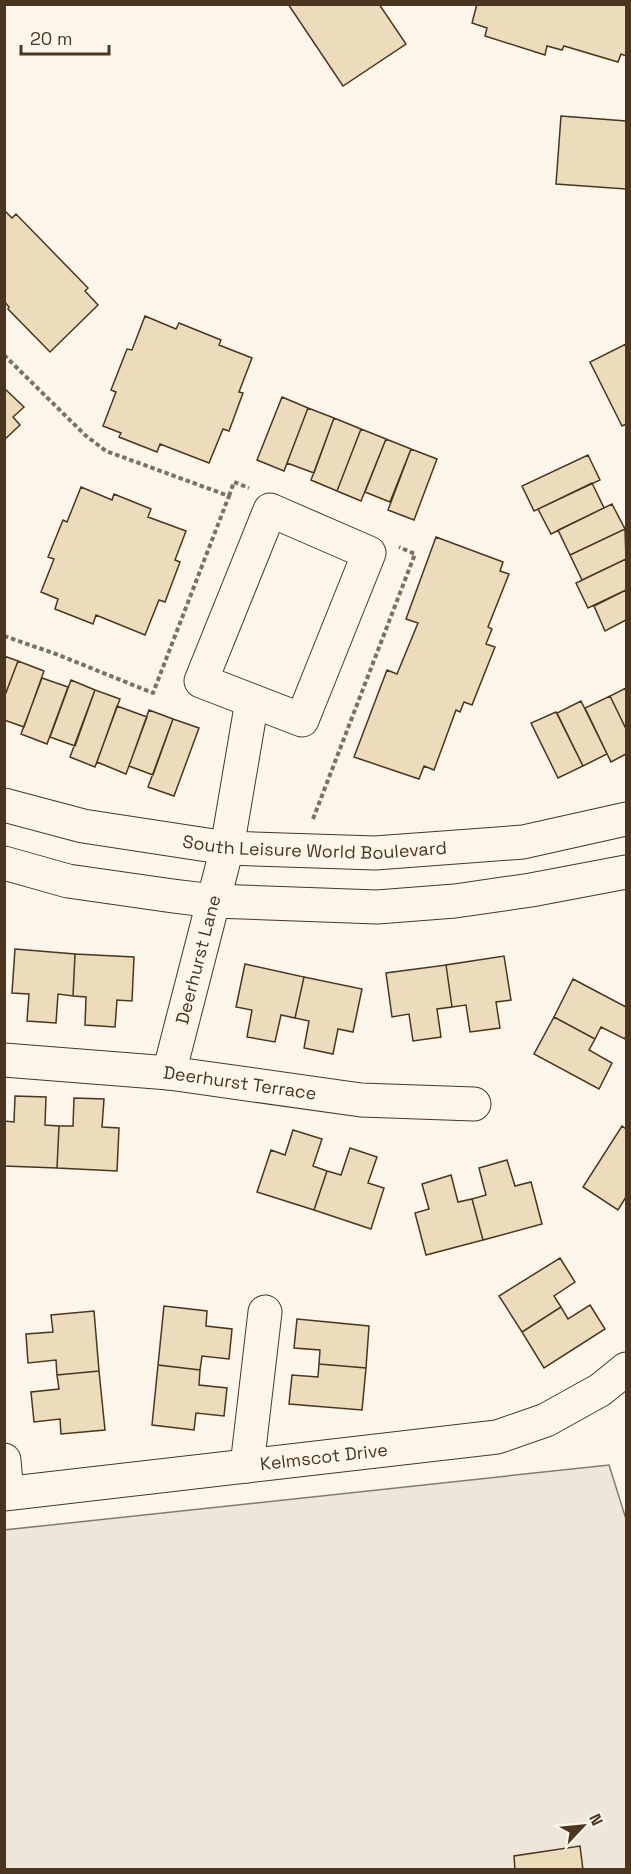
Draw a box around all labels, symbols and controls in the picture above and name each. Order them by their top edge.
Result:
scale bar [21,18,110,56]
text: 20 m [30,27,73,50]
street label: South Leisure World Boulevard [181,829,448,864]
street label: Deerhurst Lane [170,892,225,1027]
street label: Deerhurst Terrace [162,1060,318,1105]
street label: Kelmscot Drive [259,1438,389,1475]
north arrow [553,1796,613,1856]
text: N [584,1810,608,1829]

